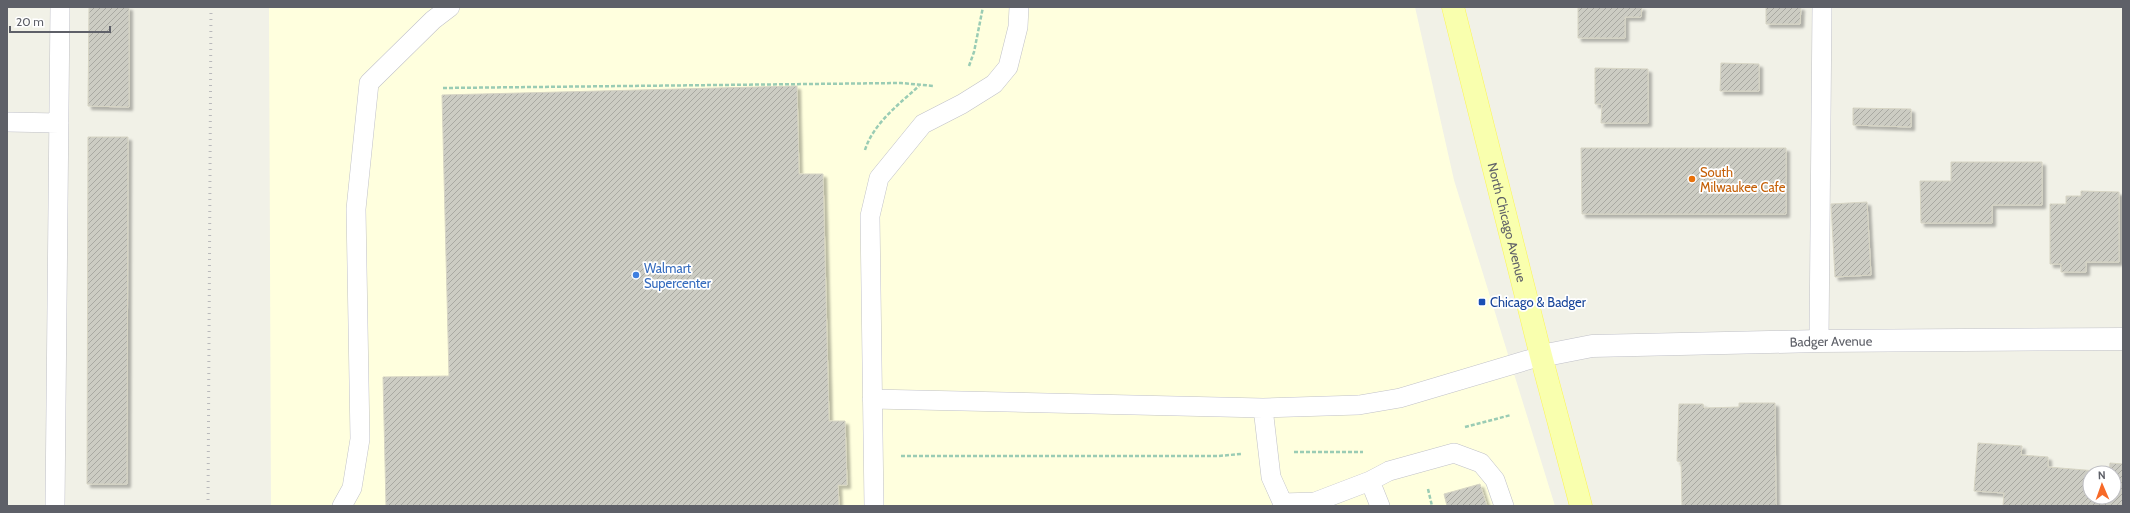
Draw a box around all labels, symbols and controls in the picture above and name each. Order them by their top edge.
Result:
scale bar [10,8,110,34]
text: 20 m [16,14,44,29]
street label: North Chicago Avenue [1485,161,1530,284]
place label: South Milwaukee Cafe [1700,164,1786,195]
marker: South Milwaukee Cafe [1687,174,1697,184]
place label: Walmart Supercenter [644,260,712,291]
marker: Walmart Supercenter [631,270,641,280]
place label: Chicago & Badger [1490,294,1587,310]
marker: Chicago & Badger [1477,297,1487,307]
street label: Badger Avenue [1789,333,1873,350]
north arrow [2082,465,2122,505]
text: N [2098,468,2106,482]

